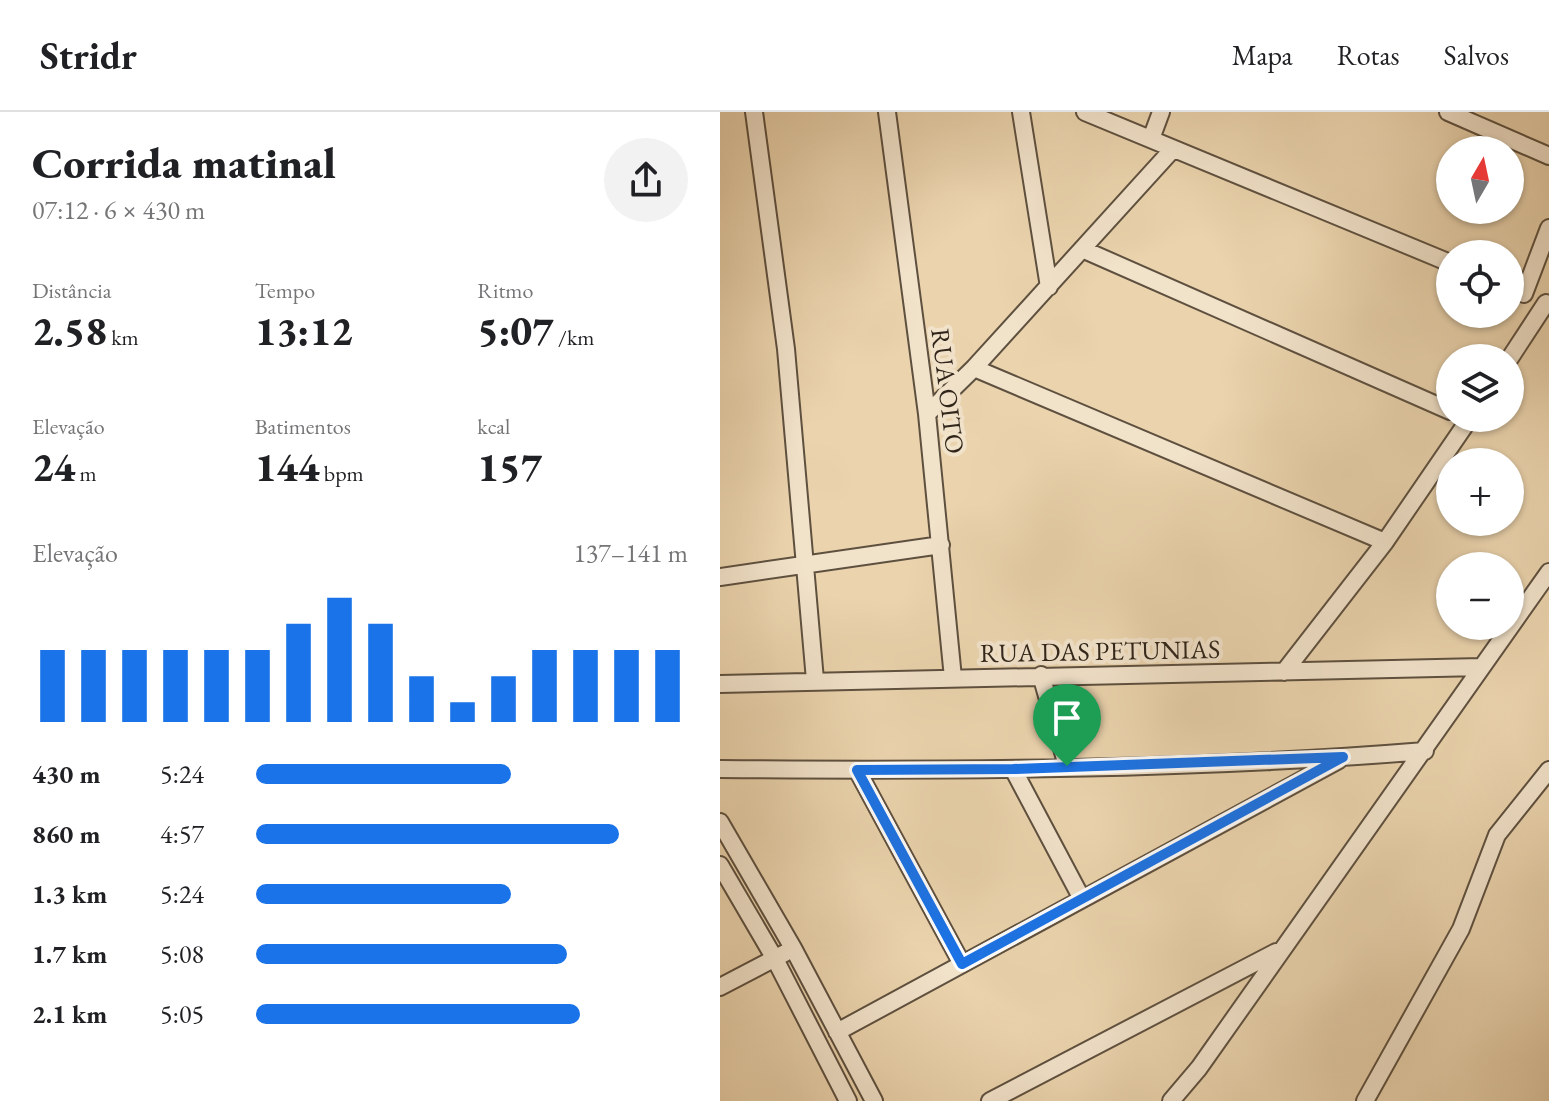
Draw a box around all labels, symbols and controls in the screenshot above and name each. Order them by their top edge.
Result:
text: Stridr [40,31,137,80]
text: Mapa [1232,37,1293,73]
text: Rotas [1337,37,1400,73]
text: Salvos [1444,37,1509,73]
text: Corrida matinal [32,134,336,191]
north arrow [1436,136,1524,224]
map controls [1436,136,1524,640]
button: share [604,138,688,222]
text: 07:12 · 6 × 430 m [32,193,205,227]
button: locate [1436,240,1524,328]
text: Distância [32,276,112,305]
text: Tempo [255,276,315,305]
text: Ritmo [477,276,533,305]
text: 2.58 [32,305,107,357]
text: 13:12 [255,305,353,357]
text: 5:07 [477,305,554,357]
text: km [107,323,139,352]
text: /km [554,323,594,352]
street label: RUA OITO [923,326,973,456]
button: layers [1436,344,1524,432]
text: Elevação [32,412,105,441]
text: Batimentos [255,412,351,441]
text: kcal [477,412,510,441]
text: 24 [32,441,75,493]
text: 144 [255,441,319,493]
text: 157 [477,441,542,493]
button: + [1436,448,1524,536]
text: m [75,459,97,488]
text: bpm [319,459,364,488]
text: Elevação [32,536,118,570]
text: 137–141 m [573,536,688,570]
button: − [1436,552,1524,640]
street label: RUA DAS PETUNIAS [980,632,1220,670]
pin [1033,684,1101,766]
icon: arrive [1045,696,1089,740]
text: 430 m [32,757,100,791]
text: 5:24 [160,757,204,791]
text: 860 m [32,817,100,851]
text: 4:57 [160,817,204,851]
text: 1.3 km [32,877,107,911]
text: 5:24 [160,877,204,911]
text: 1.7 km [32,937,107,971]
text: 5:08 [160,937,204,971]
text: 2.1 km [32,997,107,1031]
text: 5:05 [160,997,204,1031]

